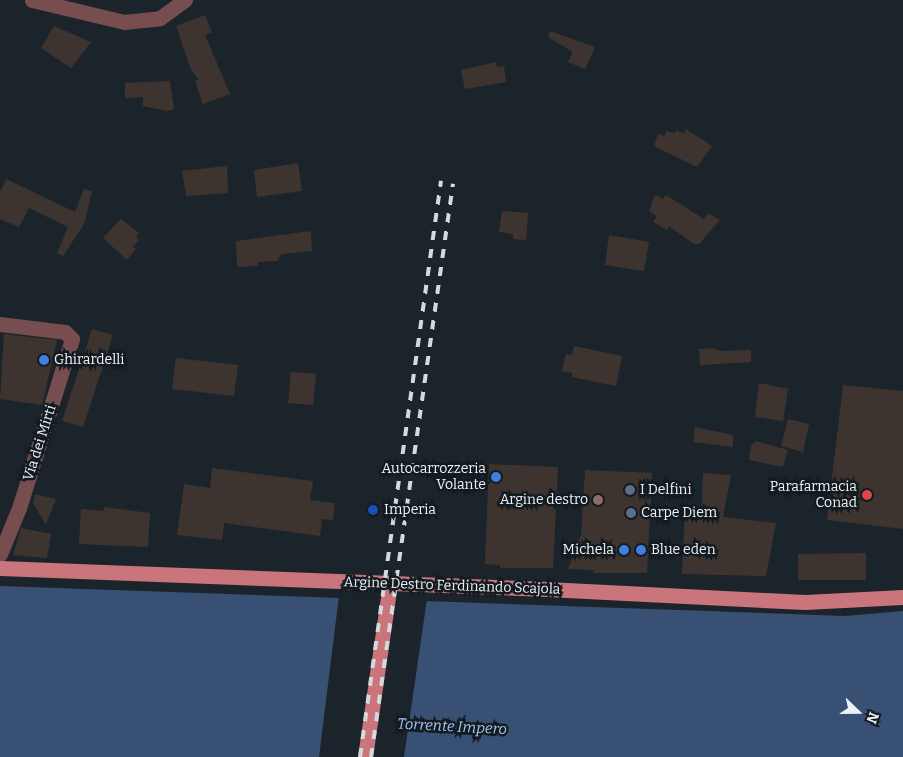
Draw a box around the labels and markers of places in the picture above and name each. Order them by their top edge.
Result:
place label: Ghirardelli [54,352,124,368]
marker: Ghirardelli [38,354,50,366]
place label: Autocarrozzeria Volante [382,461,486,494]
marker: Autocarrozzeria Volante [490,471,502,483]
place label: Parafarmacia Conad [770,479,857,512]
place label: I Delfini [640,482,692,498]
marker: I Delfini [624,484,636,496]
marker: Parafarmacia Conad [861,489,873,501]
place label: Argine destro [500,492,588,508]
marker: Argine destro [592,494,604,506]
place label: Imperia [384,502,436,518]
marker: Imperia [366,503,380,517]
place label: Carpe Diem [641,505,717,521]
marker: Carpe Diem [625,507,637,519]
place label: Michela [563,542,614,558]
place label: Blue eden [651,542,715,558]
marker: Michela [618,544,630,556]
marker: Blue eden [635,544,647,556]

